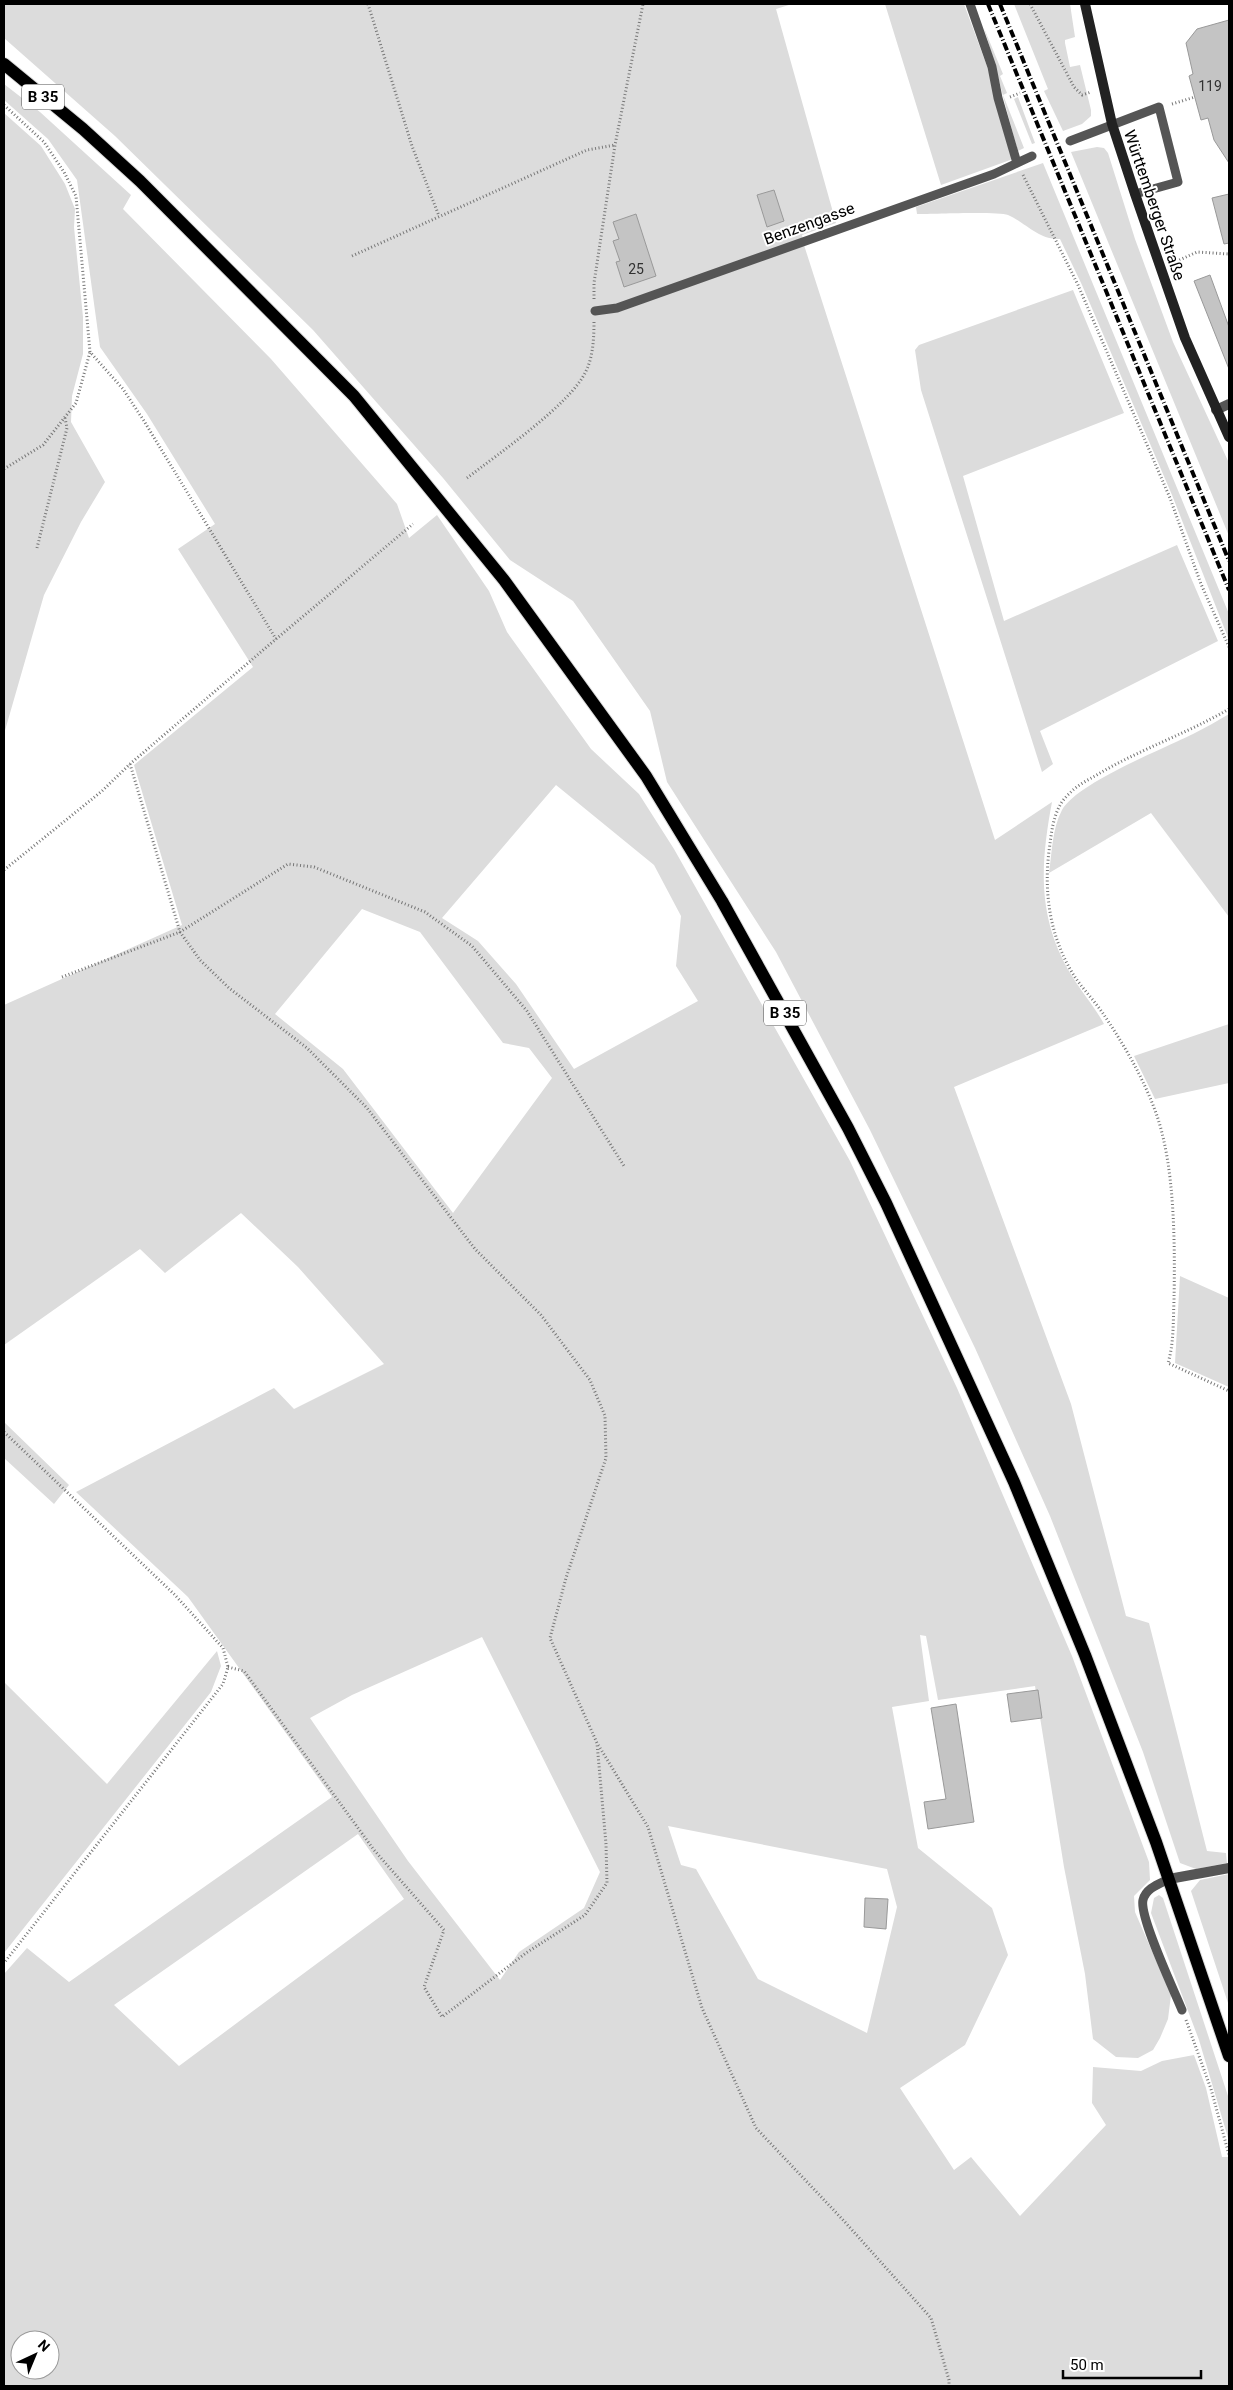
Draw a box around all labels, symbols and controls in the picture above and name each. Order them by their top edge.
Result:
house number: 119 [1198,78,1222,94]
road number: B 35 [22,84,64,110]
street label: Württemberger Straße [1120,127,1189,283]
street label: Benzengasse [761,198,857,249]
house number: 25 [628,261,644,277]
road number: B 35 [764,1000,806,1026]
north arrow [10,2330,60,2380]
text: N [35,2336,53,2355]
scale bar [1063,2348,1200,2380]
text: 50 m [1070,2356,1104,2374]

